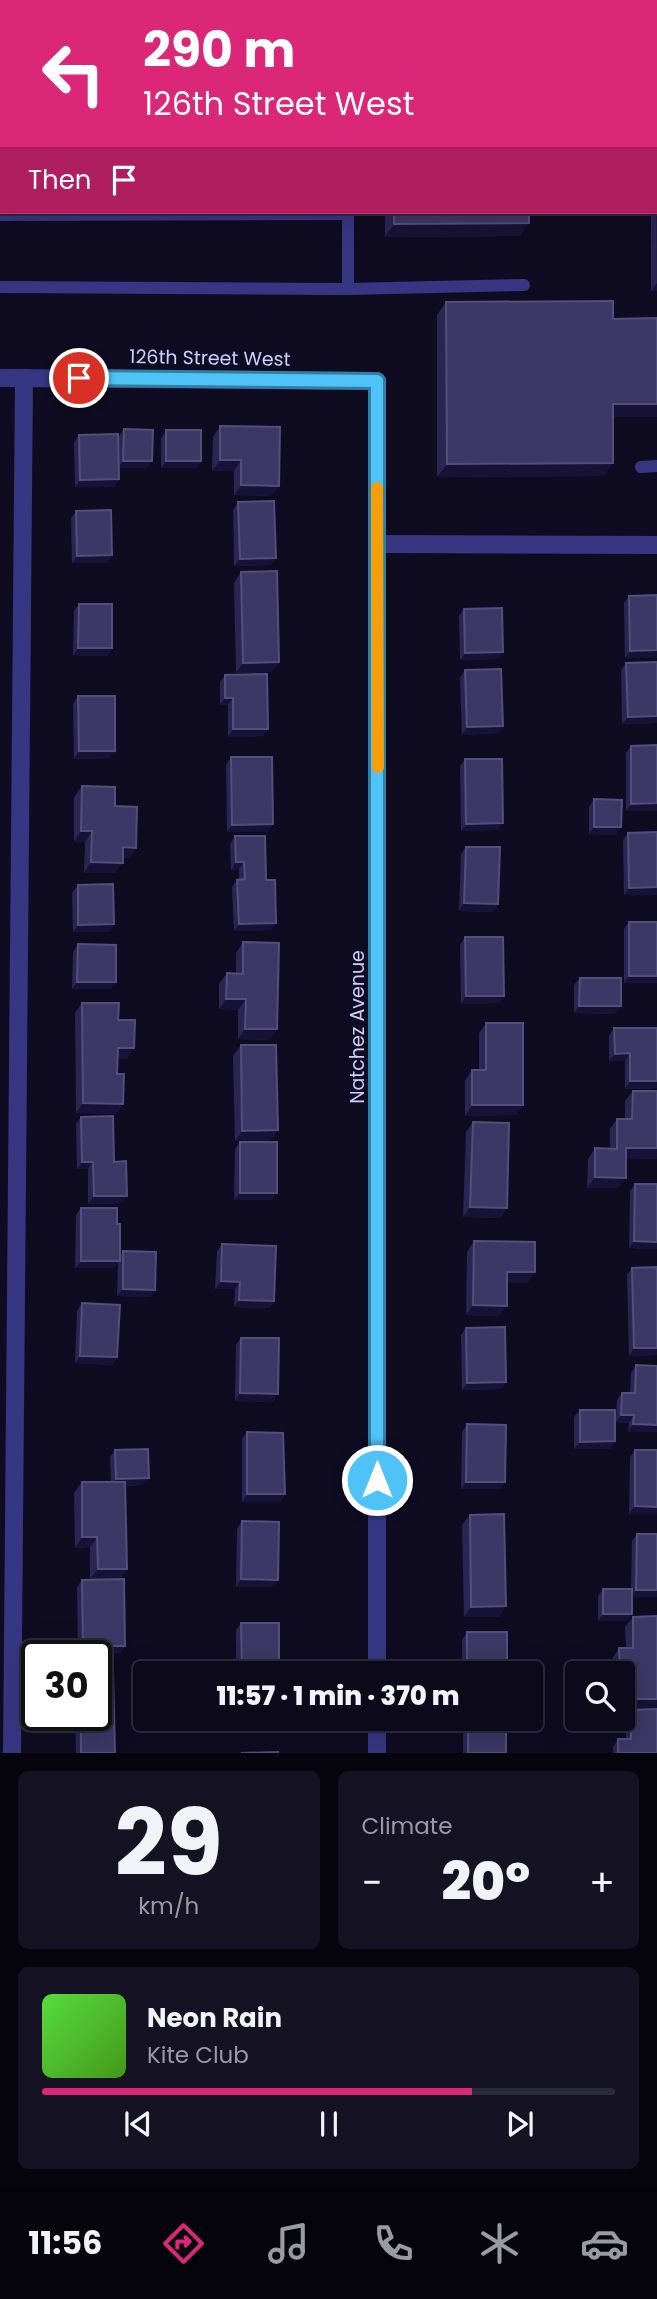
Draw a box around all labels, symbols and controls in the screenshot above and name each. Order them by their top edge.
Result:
text: 290 m [143,16,295,84]
icon: left [28,28,119,119]
text: 126th Street West [143,81,414,126]
icon: arrive [105,161,143,199]
text: Then [28,162,91,198]
street label: 126th Street West [129,343,291,373]
pin [49,348,109,408]
icon: arrive [60,359,98,397]
street label: Natchez Avenue [344,950,371,1104]
position arrow [340,1443,414,1517]
speed limit sign: 30 [21,1640,112,1731]
map controls [565,1661,635,1731]
button: search [565,1661,635,1731]
text: 11:57 · 1 min · 370 m [216,1678,460,1714]
text: 29 [115,1779,223,1907]
text: Climate [362,1810,452,1842]
text: 20° [441,1845,530,1918]
text: − [362,1856,382,1909]
text: + [589,1856,615,1909]
text: km/h [138,1890,199,1922]
text: Neon Rain [147,2000,282,2036]
text: Kite Club [147,2039,249,2071]
icon: previous [119,2105,157,2143]
icon: pause [310,2105,348,2143]
icon: next [501,2105,539,2143]
icon: directions [159,2219,208,2268]
icon: music [264,2219,313,2268]
icon: phone [369,2219,418,2268]
icon: climate [475,2219,524,2268]
icon: car [580,2219,629,2268]
text: 11:56 [28,2220,102,2265]

